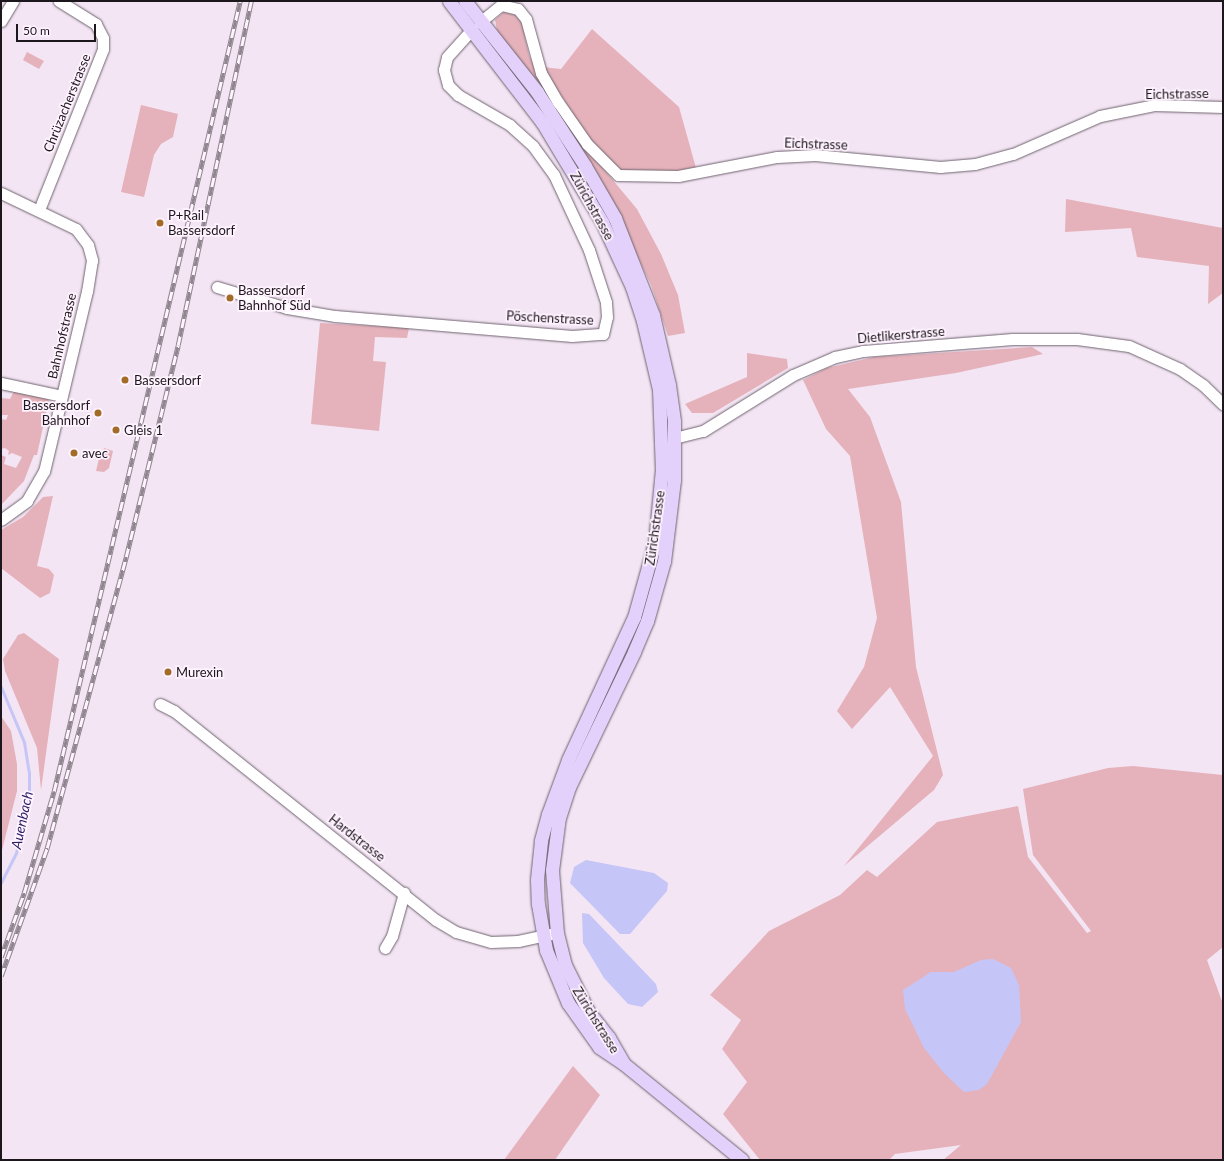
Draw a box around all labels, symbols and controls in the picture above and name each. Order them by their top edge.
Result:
scale bar [18,16,98,42]
text: 50 m [23,23,50,38]
street label: Chrüzacherstrasse [40,52,94,154]
street label: Eichstrasse [1145,86,1209,102]
street label: Eichstrasse [784,135,848,153]
street label: Zürichstrasse [567,169,617,243]
place label: P+Rail Bassersdorf [168,208,235,239]
marker: P+Rail Bassersdorf [155,218,165,228]
place label: Bassersdorf Bahnhof Süd [238,283,311,314]
street label: Bahnhofstrasse [45,291,79,381]
marker: Bassersdorf Bahnhof Süd [225,293,235,303]
street label: Pöschenstrasse [506,308,594,328]
street label: Dietlikerstrasse [857,323,945,347]
place label: Bassersdorf [134,372,201,388]
marker: Bassersdorf [119,374,131,386]
place label: Bassersdorf Bahnhof [23,398,90,429]
marker: Bassersdorf Bahnhof [93,408,103,418]
place label: Gleis 1 [124,422,163,438]
marker: Gleis 1 [111,425,121,435]
place label: avec [82,445,108,461]
marker: avec [69,448,79,458]
street label: Zürichstrasse [642,489,668,567]
place label: Murexin [176,664,223,680]
marker: Murexin [163,667,173,677]
water label: Auenbach [8,790,36,850]
street label: Hardstrasse [326,811,388,865]
street label: Zürichstrasse [569,984,623,1056]

